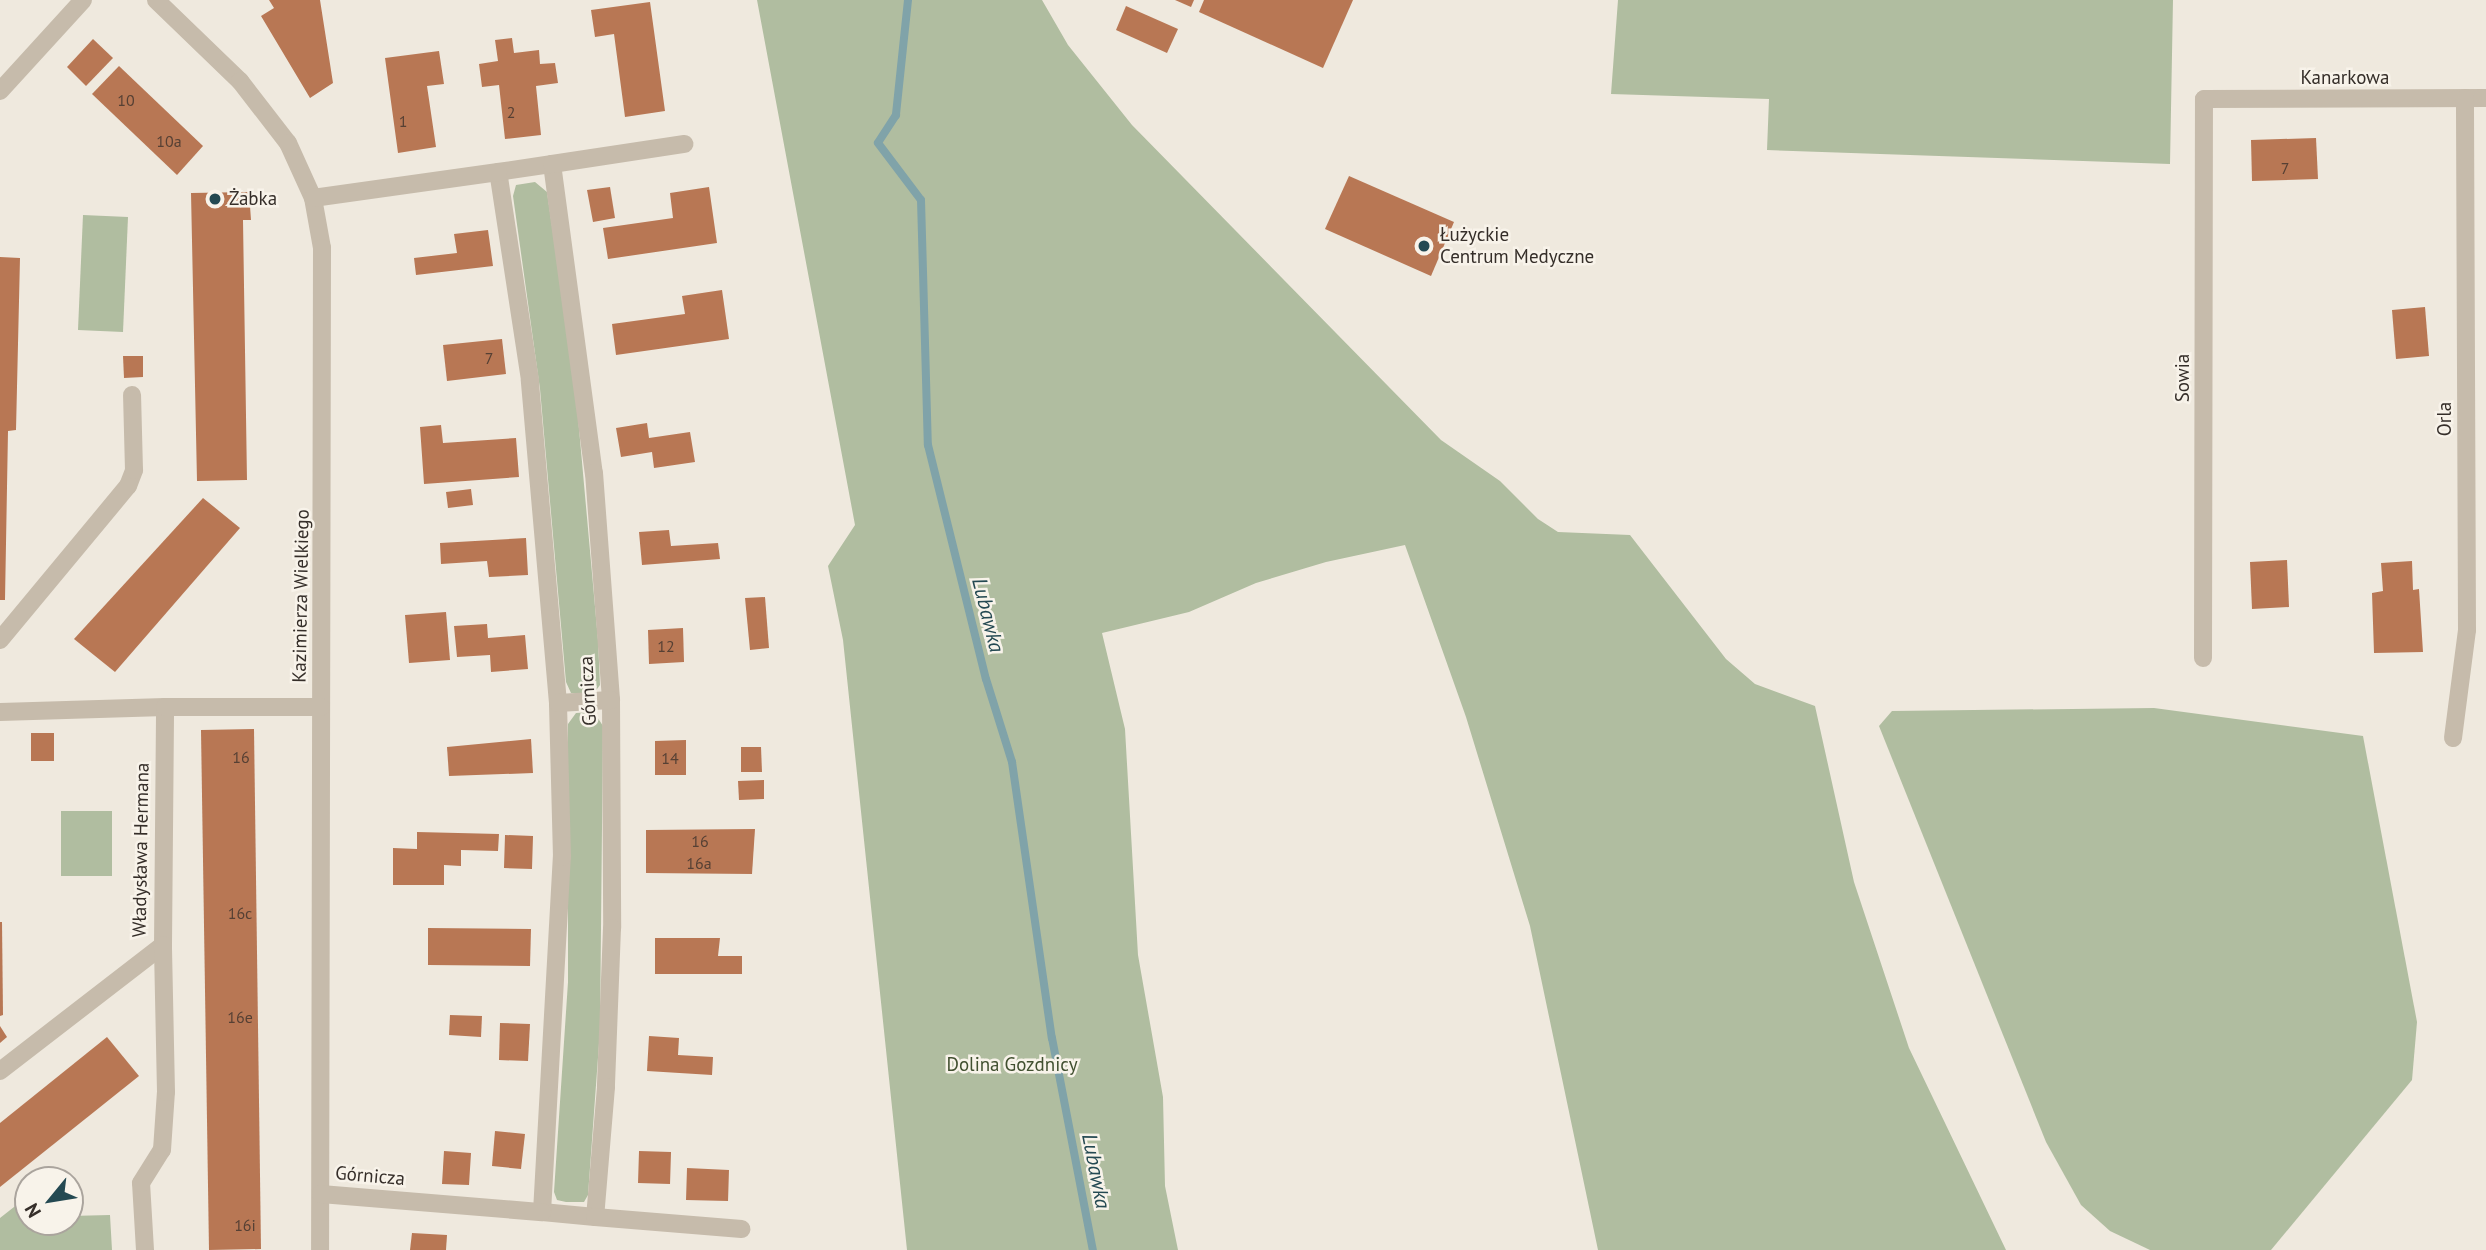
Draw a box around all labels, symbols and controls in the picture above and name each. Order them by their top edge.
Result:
street label: Kanarkowa [2301,67,2389,89]
house number: 10 [117,90,135,110]
house number: 2 [507,102,515,122]
house number: 1 [399,111,407,131]
house number: 10a [156,131,182,151]
house number: 7 [2281,158,2289,178]
place label: Żabka [229,188,277,210]
marker: Żabka [207,191,223,207]
place label: Łużyckie Centrum Medyczne [1440,224,1594,268]
marker: Łużyckie Centrum Medyczne [1414,236,1434,256]
house number: 7 [485,348,493,368]
street label: Sowia [2172,354,2194,402]
street label: Orla [2434,402,2456,436]
street label: Kazimierza Wielkiego [288,509,314,683]
water label: Lubawka [967,575,1009,655]
house number: 12 [657,636,675,656]
street label: Górnicza [575,655,601,727]
house number: 16 [232,747,250,767]
house number: 14 [661,748,679,768]
street label: Władysława Hermana [128,762,154,938]
house number: 16 [691,831,709,851]
house number: 16a [686,853,712,873]
house number: 16c [228,903,252,923]
house number: 16e [227,1007,253,1027]
park label: Dolina Gozdnicy [946,1054,1078,1076]
water label: Lubawka [1076,1131,1116,1211]
street label: Górnicza [334,1162,406,1190]
north arrow [14,1166,84,1236]
text: N [19,1199,46,1222]
house number: 16i [234,1215,256,1235]

